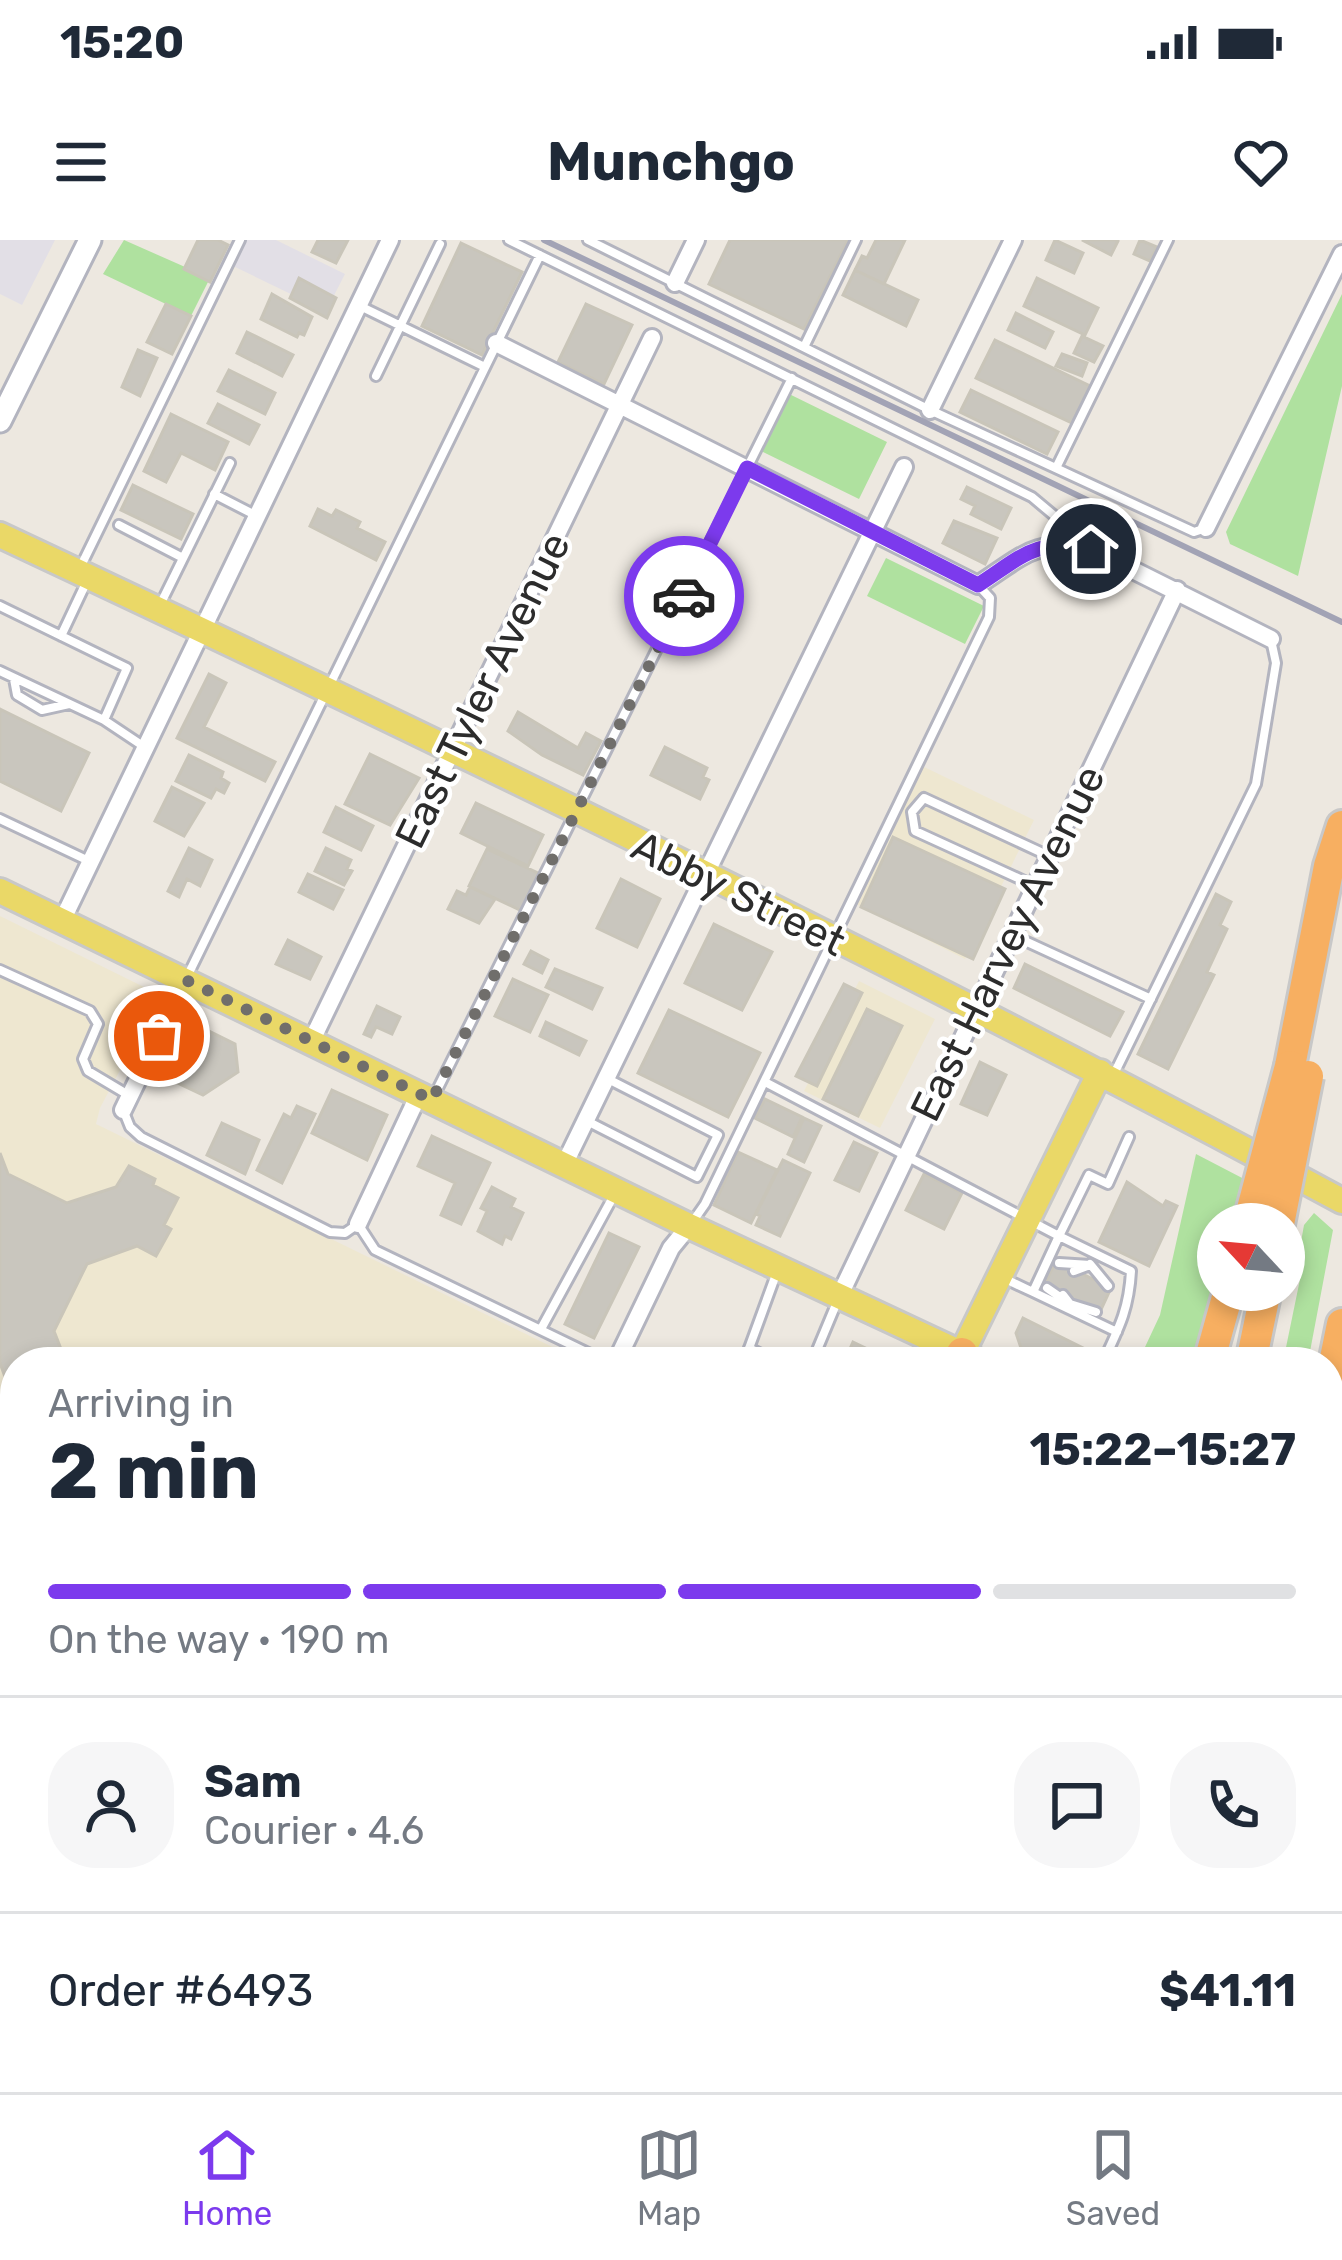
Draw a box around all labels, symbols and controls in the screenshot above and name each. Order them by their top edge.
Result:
text: 15:20 [60,16,184,69]
icon: menu [48,129,114,195]
icon: heart [1228,129,1294,195]
text: Munchgo [547,130,795,194]
pin [1040,498,1142,600]
icon: home [1058,516,1124,582]
street label: East Tyler Avenue [385,525,581,856]
courier [624,536,744,656]
icon: car [651,563,717,629]
street label: East Harvey Avenue [900,757,1116,1129]
street label: Abby Street [624,821,853,967]
pin [108,985,210,1087]
icon: bag [126,1003,192,1069]
north arrow [1197,1203,1305,1311]
map controls [1197,1203,1305,1311]
text: Arriving in [48,1381,234,1427]
text: 15:22–15:27 [1029,1423,1296,1476]
text: 2 min [48,1425,259,1518]
text: On the way · 190 m [48,1617,389,1663]
button: person [48,1742,174,1868]
button: chat [1014,1742,1140,1868]
button: phone [1170,1742,1296,1868]
text: Sam [204,1755,302,1808]
text: Courier · 4.6 [204,1808,424,1854]
text: Order #6493 [48,1964,313,2017]
text: $41.11 [1159,1964,1296,2017]
tab: Home [182,2122,272,2233]
tab: Map [636,2122,702,2233]
tab: Saved [1066,2122,1160,2233]

